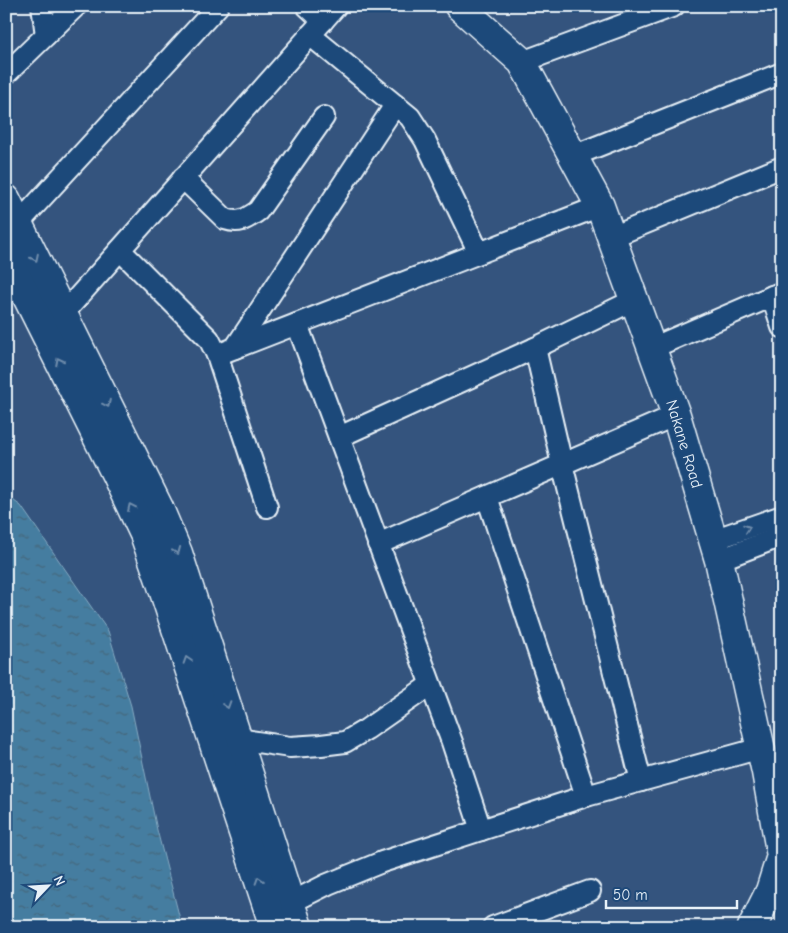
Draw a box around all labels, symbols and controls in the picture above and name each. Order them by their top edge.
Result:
one-way arrow [29,253,39,262]
one-way arrow [55,357,65,366]
street label: Nakane Road [662,398,706,490]
one-way arrow [101,399,111,408]
one-way arrow [127,503,137,512]
one-way arrow [743,523,751,533]
one-way arrow [171,546,181,554]
one-way arrow [182,656,192,664]
one-way arrow [222,700,232,709]
north arrow [22,860,72,910]
text: N [50,873,69,888]
one-way arrow [255,877,265,885]
scale bar [606,878,737,910]
text: 50 m [613,886,648,904]

